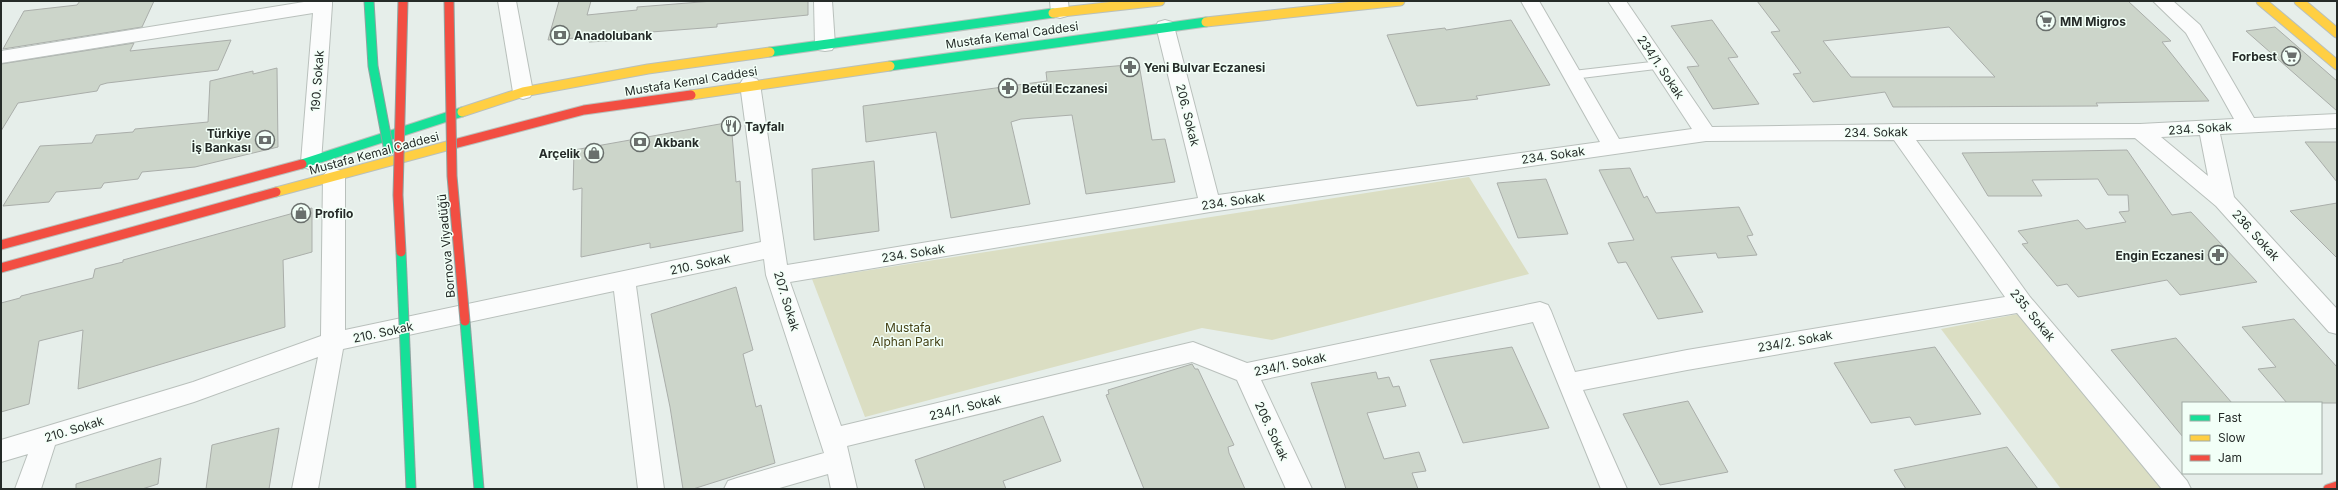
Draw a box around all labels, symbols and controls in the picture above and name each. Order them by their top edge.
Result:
supermarket icon: MM Migros [2035,10,2057,32]
place label: MM Migros [2060,14,2126,29]
street label: Mustafa Kemal Caddesi [945,18,1079,52]
bank icon: Anadolubank [549,24,571,46]
place label: Anadolubank [574,28,652,43]
street label: 234/1. Sokak [1634,32,1688,102]
supermarket icon: Forbest [2280,45,2302,67]
place label: Forbest [2232,49,2278,64]
street label: 190. Sokak [307,50,327,112]
pharmacy icon: Yeni Bulvar Eczanesi [1119,56,1141,78]
place label: Yeni Bulvar Eczanesi [1144,60,1265,75]
street label: Mustafa Kemal Caddesi [624,63,758,99]
pharmacy icon: Betül Eczanesi [997,77,1019,99]
place label: Betül Eczanesi [1022,81,1108,96]
street label: 206. Sokak [1173,82,1203,148]
restaurant icon: Tayfalı [720,115,742,137]
street label: 234. Sokak [2168,118,2233,138]
place label: Tayfalı [745,119,784,134]
street label: 234. Sokak [1844,124,1908,140]
place label: Türkiye İş Bankası [192,126,251,155]
street label: Mustafa Kemal Caddesi [307,128,441,178]
bank icon: Türkiye İş Bankası [254,129,276,151]
bank icon: Akbank [629,131,651,153]
place label: Akbank [654,135,699,150]
shop icon: Arçelik [583,142,605,164]
street label: 234. Sokak [1520,143,1586,167]
place label: Arçelik [539,146,580,161]
street label: 234. Sokak [1200,189,1266,213]
street label: Bornova Viyadüğü [434,193,458,299]
shop icon: Profilo [290,202,312,224]
place label: Profilo [315,206,353,221]
street label: 236. Sokak [2229,206,2283,264]
street label: 234. Sokak [880,241,946,265]
pharmacy icon: Engin Eczanesi [2207,244,2229,266]
place label: Engin Eczanesi [2116,248,2204,263]
street label: 210. Sokak [669,250,732,278]
street label: 207. Sokak [771,269,803,333]
street label: 235. Sokak [2007,286,2059,345]
street label: 210. Sokak [352,318,415,346]
park label: Mustafa Alphan Parkı [872,320,944,349]
street label: 234/2. Sokak [1756,327,1834,355]
street label: 234/1. Sokak [1253,349,1328,379]
street label: 234/1. Sokak [928,391,1003,423]
street label: 206. Sokak [1252,399,1292,463]
legend [2182,402,2322,474]
text: Fast [2218,410,2242,425]
street label: 210. Sokak [43,413,106,445]
text: Slow [2218,430,2246,445]
text: Jam [2218,450,2242,465]

